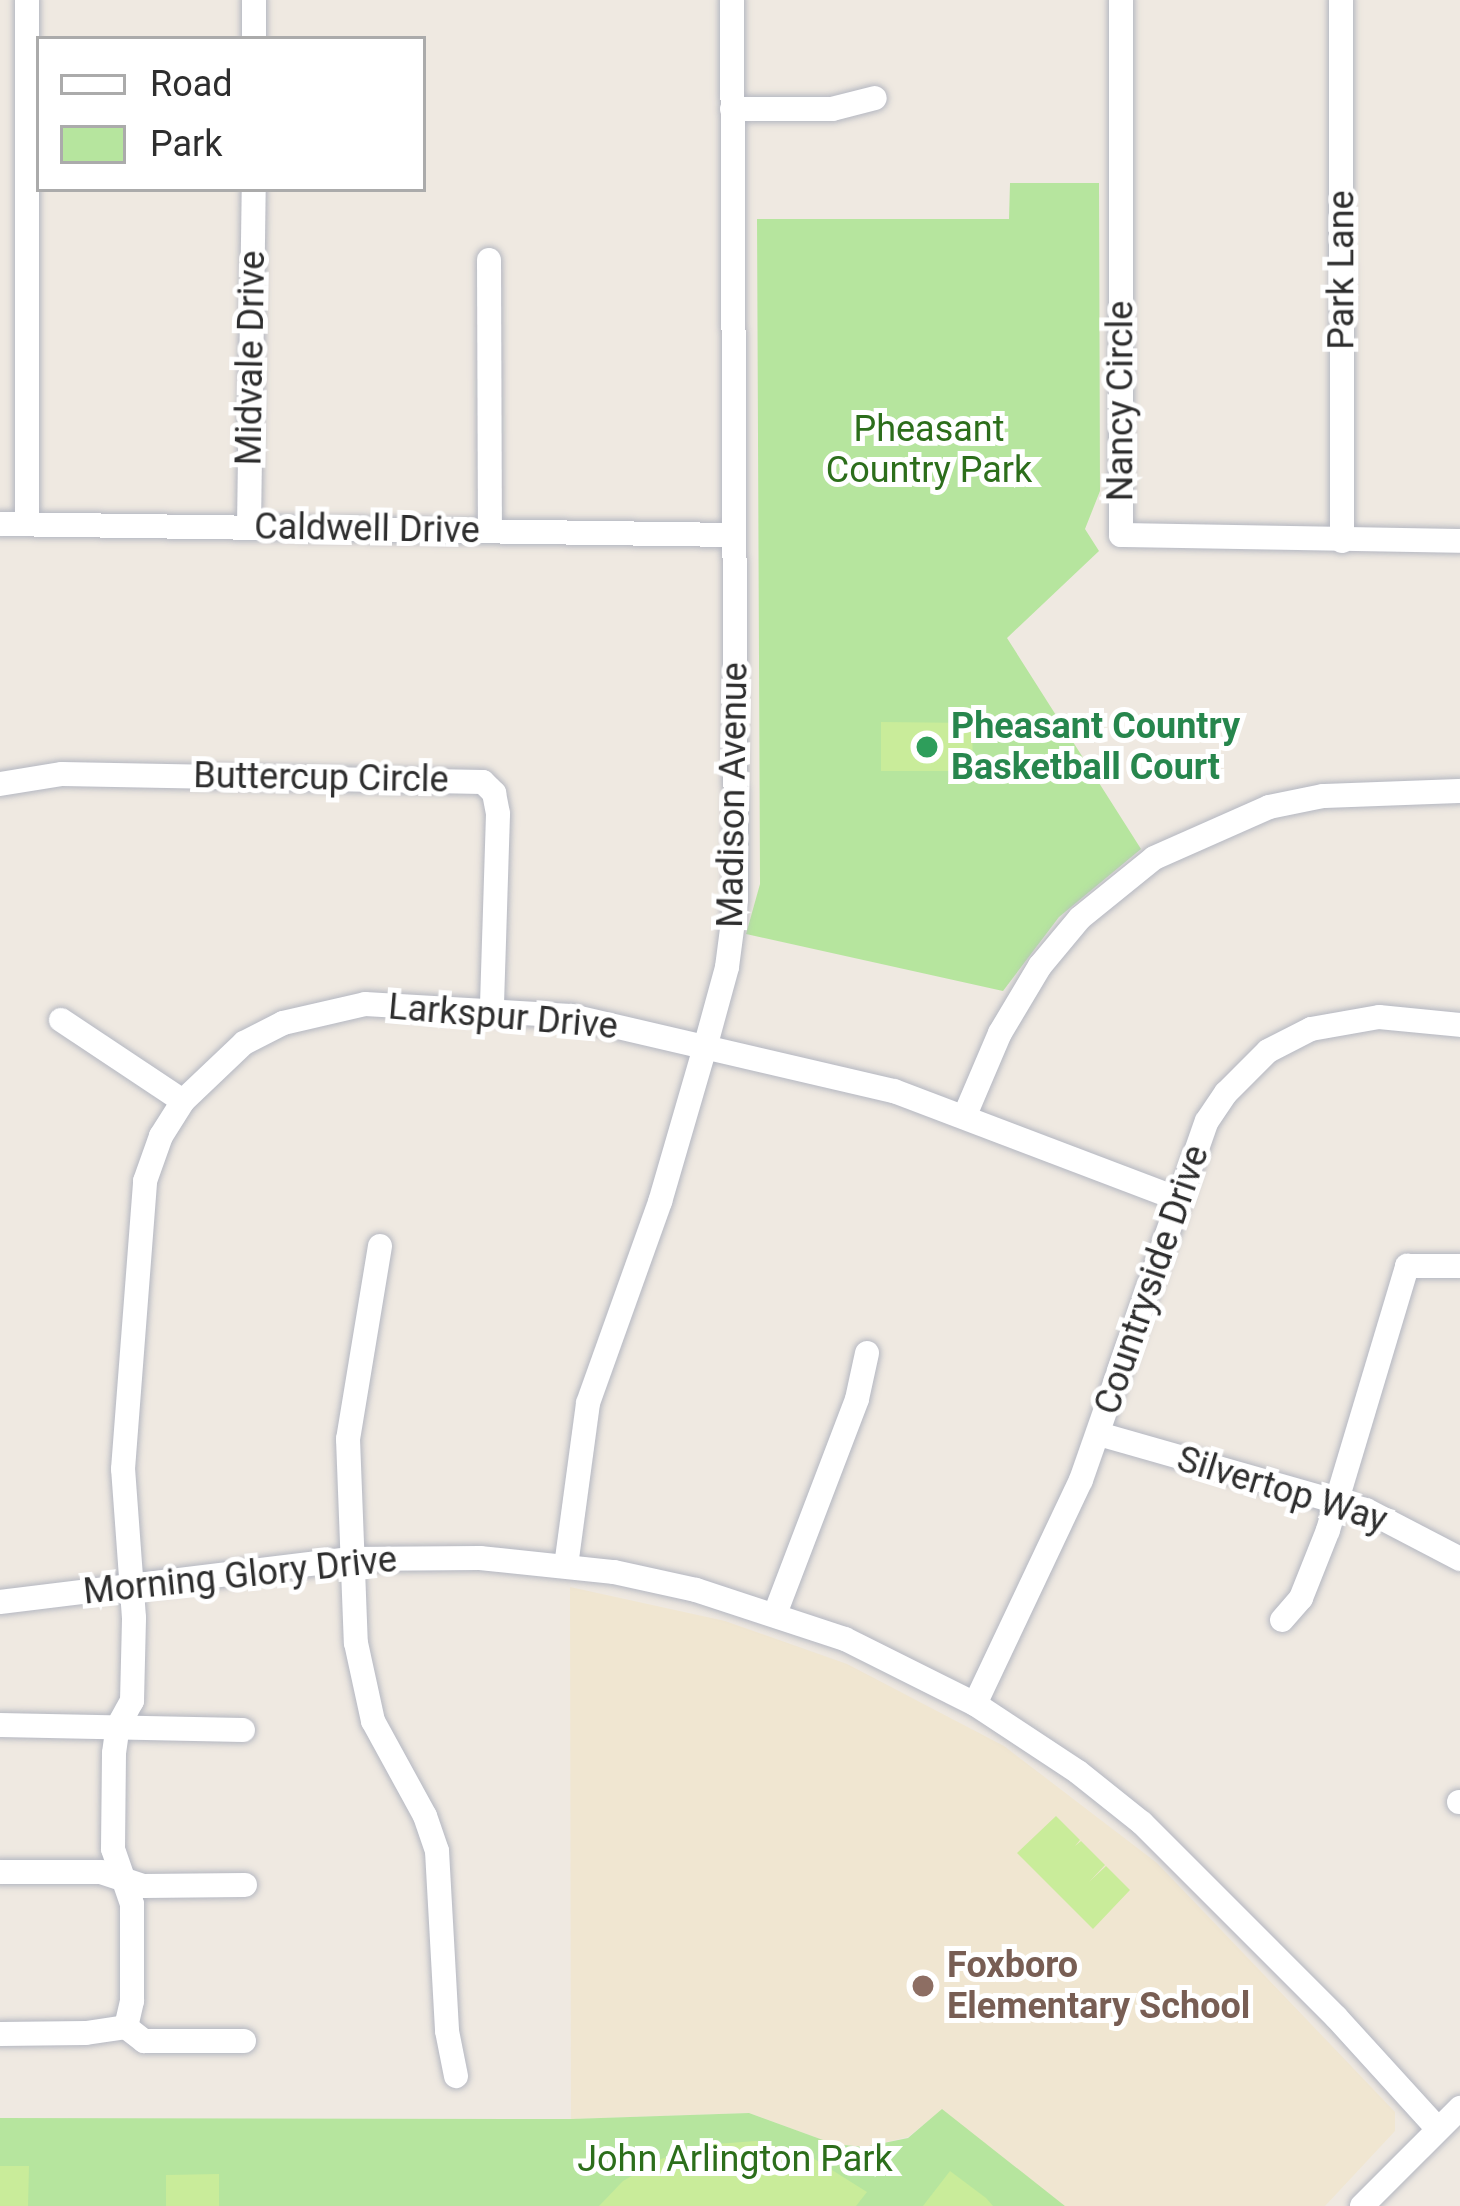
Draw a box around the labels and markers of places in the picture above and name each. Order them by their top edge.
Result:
place label: Pheasant Country Basketball Court [951,704,1240,789]
marker: Pheasant Country Basketball Court [914,734,940,760]
place label: Foxboro Elementary School [947,1943,1250,2028]
marker: Foxboro Elementary School [910,1973,936,1999]

